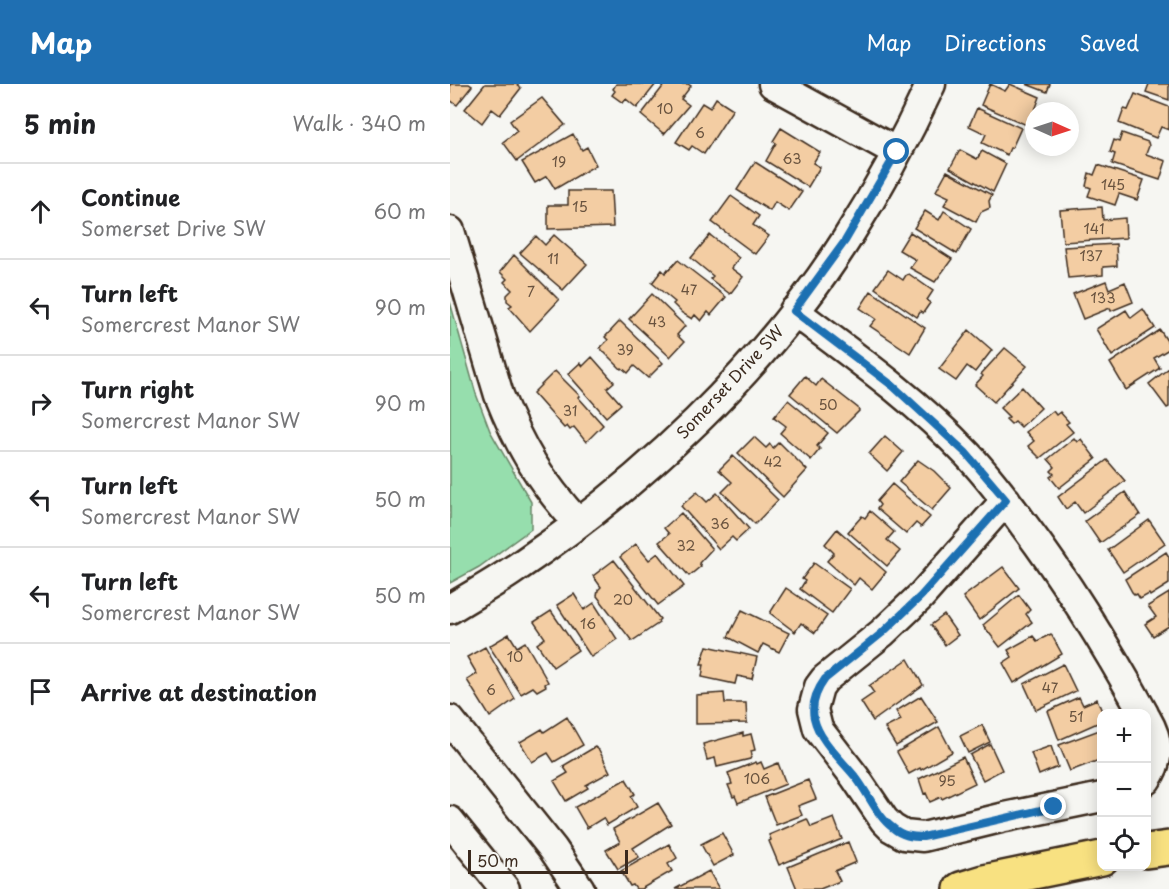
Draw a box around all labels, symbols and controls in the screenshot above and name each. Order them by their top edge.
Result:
text: Map [30,21,92,64]
text: Map [866,26,911,58]
text: Directions [944,26,1046,58]
text: Saved [1079,26,1139,58]
house number: 10 [657,98,673,119]
north arrow [1025,102,1079,156]
text: 5 min [24,104,96,143]
text: Walk · 340 m [293,108,426,138]
house number: 6 [695,122,705,143]
route start [883,138,909,164]
house number: 63 [783,148,801,169]
house number: 19 [552,151,566,172]
house number: 145 [1101,174,1125,195]
text: Continue [81,180,180,213]
icon: ahead [24,195,57,228]
text: 60 m [374,196,426,226]
house number: 15 [572,196,588,217]
text: Somerset Drive SW [81,213,266,243]
house number: 141 [1084,218,1104,239]
house number: 137 [1079,245,1103,266]
house number: 11 [547,248,559,269]
text: Turn left [81,276,178,309]
house number: 47 [681,279,698,300]
house number: 7 [527,281,535,302]
house number: 133 [1090,287,1116,308]
icon: left [24,291,57,324]
text: 90 m [375,292,426,322]
text: Somercrest Manor SW [81,309,300,339]
house number: 43 [648,311,666,332]
street label: Somerset Drive SW [670,319,789,444]
house number: 39 [616,339,634,360]
text: Turn right [81,372,194,405]
icon: right [24,387,57,420]
text: 90 m [375,388,426,418]
house number: 50 [818,394,838,415]
house number: 31 [563,400,577,421]
text: Somercrest Manor SW [81,405,300,435]
house number: 42 [764,451,782,472]
text: Turn left [81,468,178,501]
icon: left [24,483,57,516]
text: 50 m [374,484,426,514]
text: Somercrest Manor SW [81,501,300,531]
house number: 36 [710,513,730,534]
house number: 32 [677,535,695,556]
text: Turn left [81,564,178,597]
icon: left [24,579,57,612]
text: 50 m [374,580,426,610]
house number: 20 [613,589,633,610]
text: Somercrest Manor SW [81,597,300,627]
house number: 16 [580,613,596,634]
house number: 10 [507,646,523,667]
icon: arrive [24,675,57,708]
text: Arrive at destination [81,675,317,708]
house number: 47 [1042,677,1059,698]
house number: 6 [486,679,496,700]
house number: 51 [1069,706,1083,727]
map controls [1097,709,1151,871]
button: + [1097,709,1151,763]
button: − [1097,763,1151,817]
house number: 106 [744,768,770,789]
house number: 95 [938,770,956,791]
route end [1040,793,1066,819]
button: locate [1097,817,1151,871]
scale bar [468,847,628,874]
text: 50 m [477,848,518,872]

